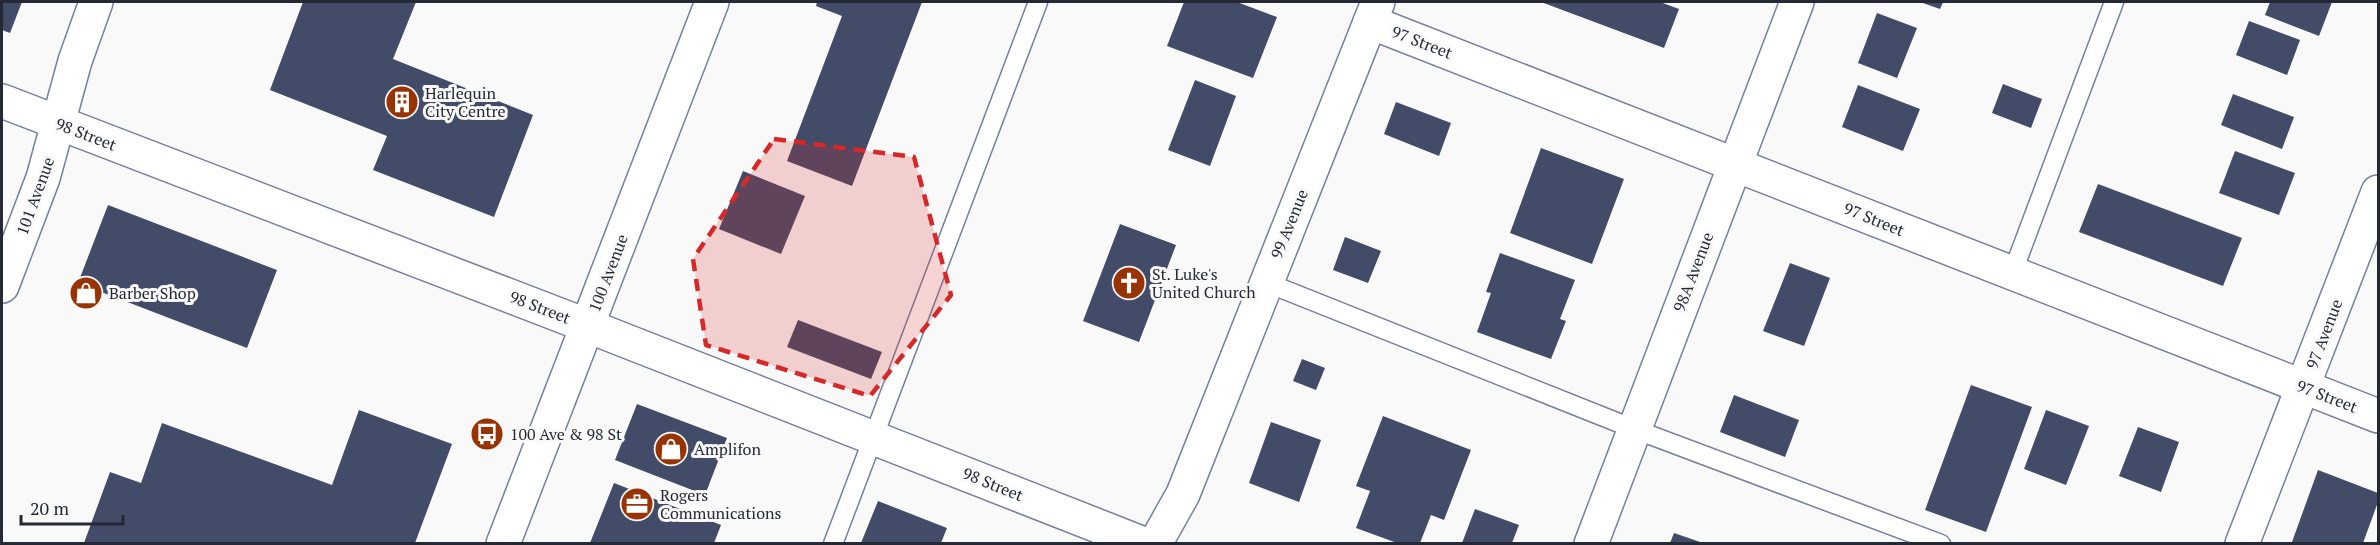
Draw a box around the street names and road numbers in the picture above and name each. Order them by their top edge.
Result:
street label: 97 Street [1388,20,1456,64]
street label: 98 Street [52,112,120,156]
street label: 101 Avenue [11,154,59,238]
street label: 99 Avenue [1265,186,1313,262]
street label: 97 Street [1840,197,1908,241]
street label: 98A Avenue [1668,229,1718,315]
street label: 100 Avenue [583,231,633,315]
street label: 98 Street [506,285,574,329]
street label: 97 Avenue [2301,296,2347,372]
street label: 97 Street [2293,374,2361,418]
street label: 98 Street [959,462,1027,506]

